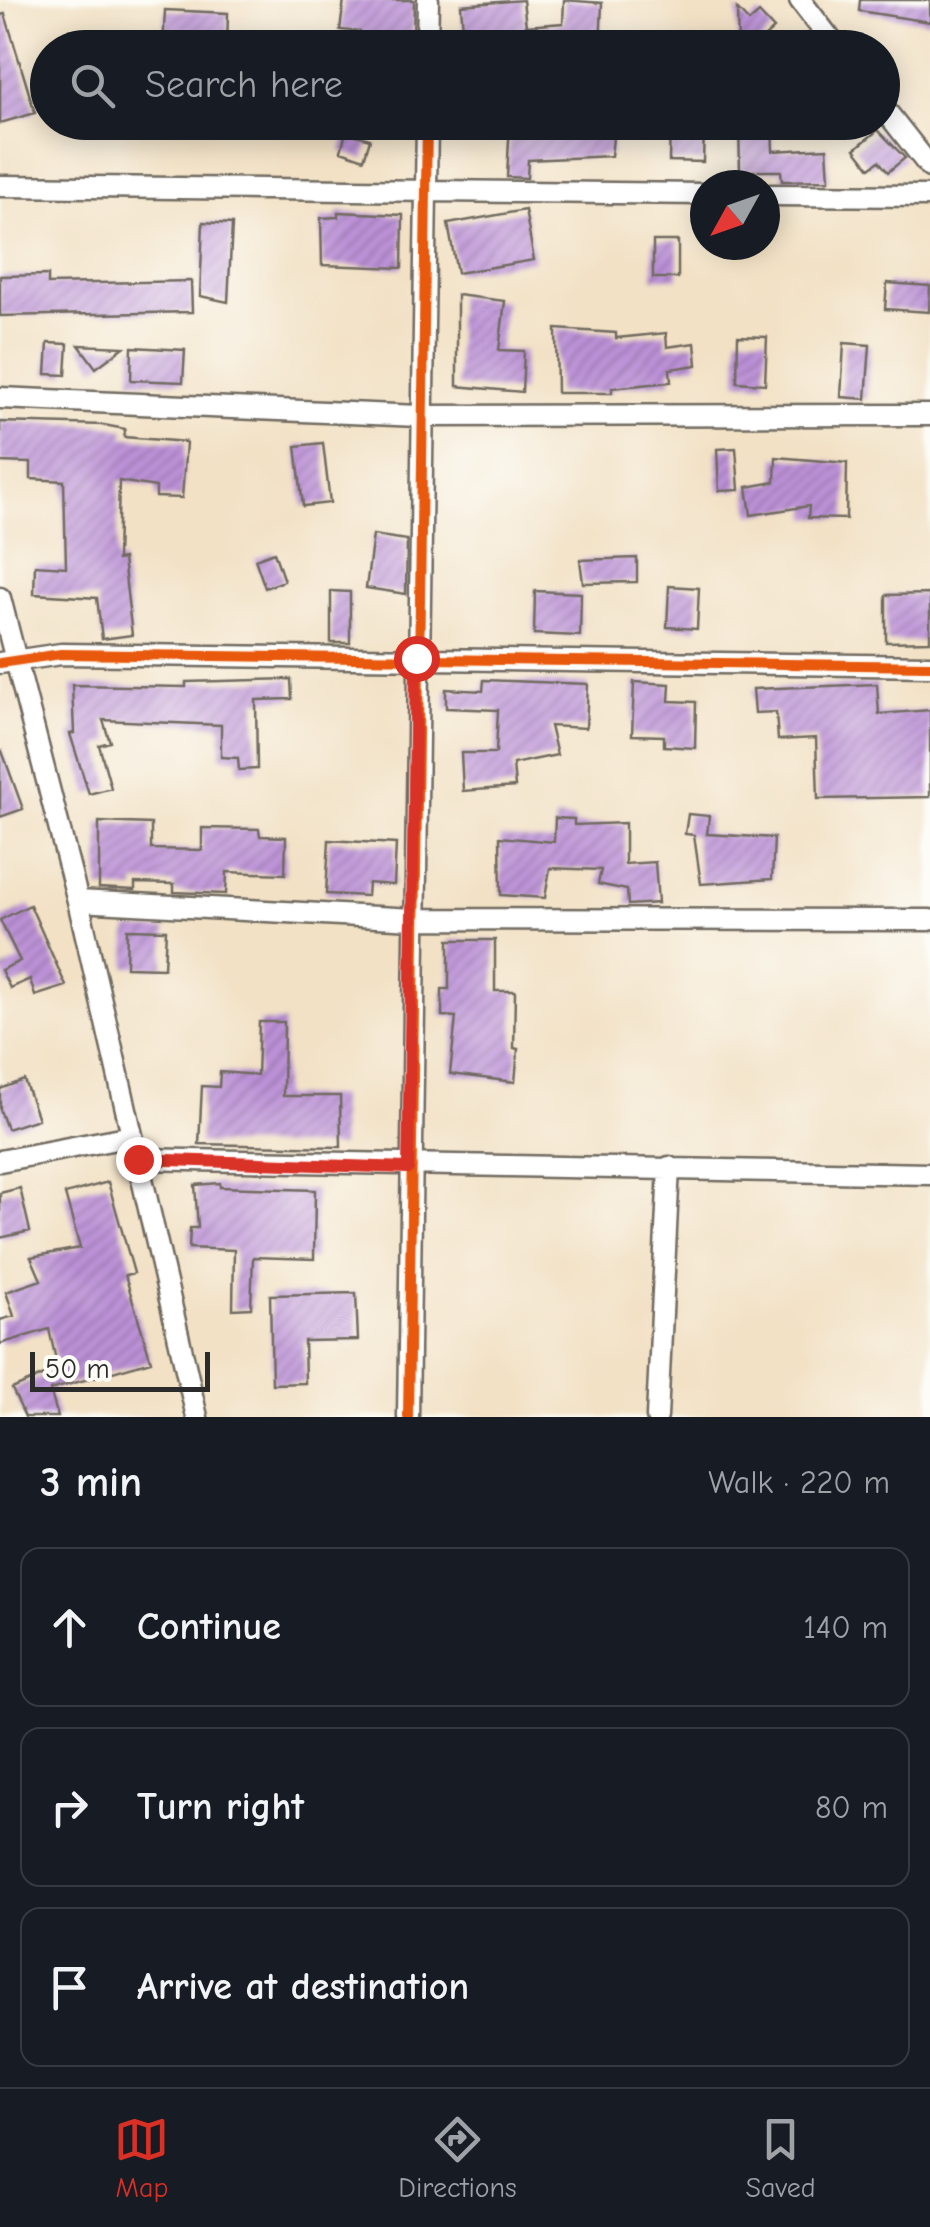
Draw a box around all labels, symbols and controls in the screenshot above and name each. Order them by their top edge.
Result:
search box [30,30,900,140]
icon: search [65,58,120,113]
text: Search here [145,63,343,107]
north arrow [690,170,780,260]
route start [394,636,440,682]
route end [116,1137,162,1183]
scale bar [30,1347,210,1392]
text: 50 m [45,1353,110,1385]
text: 3 min [40,1458,142,1507]
text: Walk · 220 m [708,1464,890,1501]
icon: ahead [42,1600,97,1655]
text: Continue [137,1605,281,1649]
text: 140 m [803,1609,888,1646]
icon: right [42,1780,97,1835]
text: Turn right [137,1785,304,1829]
text: 80 m [815,1789,888,1826]
icon: arrive [42,1960,97,2015]
text: Arrive at destination [137,1965,469,2009]
tab: Map [114,2112,169,2204]
tab: Directions [398,2112,517,2204]
tab: Saved [746,2112,816,2204]

